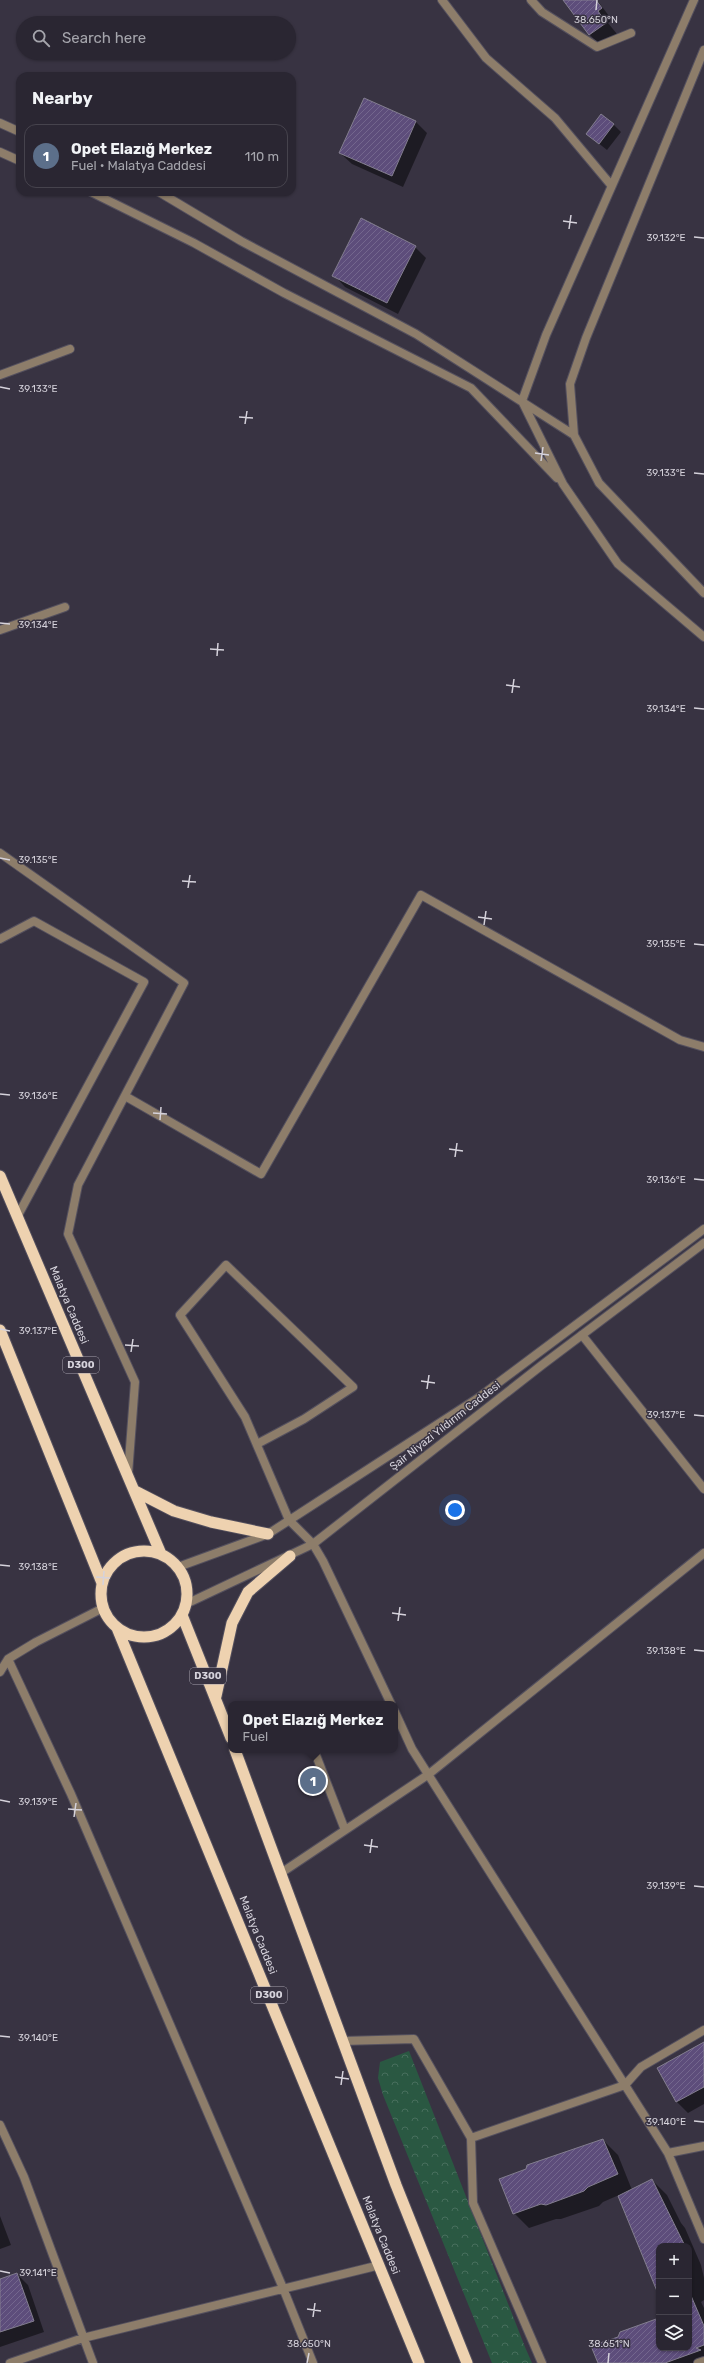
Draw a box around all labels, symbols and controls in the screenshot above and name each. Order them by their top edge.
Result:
text: 38.650°N [574,14,618,26]
search box [16,16,296,60]
icon: search [30,27,52,49]
text: Search here [62,29,146,47]
text: Nearby [32,88,93,108]
text: Opet Elazığ Merkez [71,140,212,158]
text: 1 [43,149,49,164]
text: 110 m [245,149,279,164]
text: Fuel · Malatya Caddesi [71,158,206,173]
text: 39.132°E [646,232,686,244]
text: 39.133°E [18,383,58,395]
text: 39.133°E [646,467,686,479]
text: 39.134°E [18,619,58,631]
text: 39.134°E [646,703,686,715]
text: 39.135°E [18,854,58,866]
text: 39.135°E [646,938,686,950]
text: 39.136°E [18,1090,58,1102]
text: 39.136°E [646,1174,686,1186]
street label: Malatya Caddesi [47,1264,91,1346]
text: 39.137°E [19,1325,57,1337]
road number: D300 [63,1357,99,1373]
street label: Şair Niyazi Yıldırım Caddesi [387,1379,503,1473]
text: 39.137°E [647,1409,685,1421]
your location [445,1500,465,1520]
text: 39.138°E [18,1561,58,1573]
text: 39.138°E [646,1645,686,1657]
road number: D300 [190,1668,226,1684]
popup [228,1701,398,1753]
text: Opet Elazığ Merkez [243,1711,383,1729]
text: Fuel [243,1729,268,1744]
pin: 1 [300,1766,326,1796]
text: 39.139°E [18,1796,58,1808]
text: 39.139°E [646,1880,686,1892]
street label: Malatya Caddesi [236,1894,280,1976]
road number: D300 [251,1987,287,2003]
text: 39.140°E [18,2032,58,2044]
text: 39.140°E [646,2116,686,2128]
street label: Malatya Caddesi [359,2194,403,2276]
map controls [656,2243,692,2351]
button: + [656,2243,692,2279]
text: 39.141°E [19,2267,57,2279]
button: − [656,2279,692,2315]
button: layers [656,2315,692,2351]
text: 38.650°N [287,2338,331,2350]
text: 38.651°N [588,2338,630,2350]

